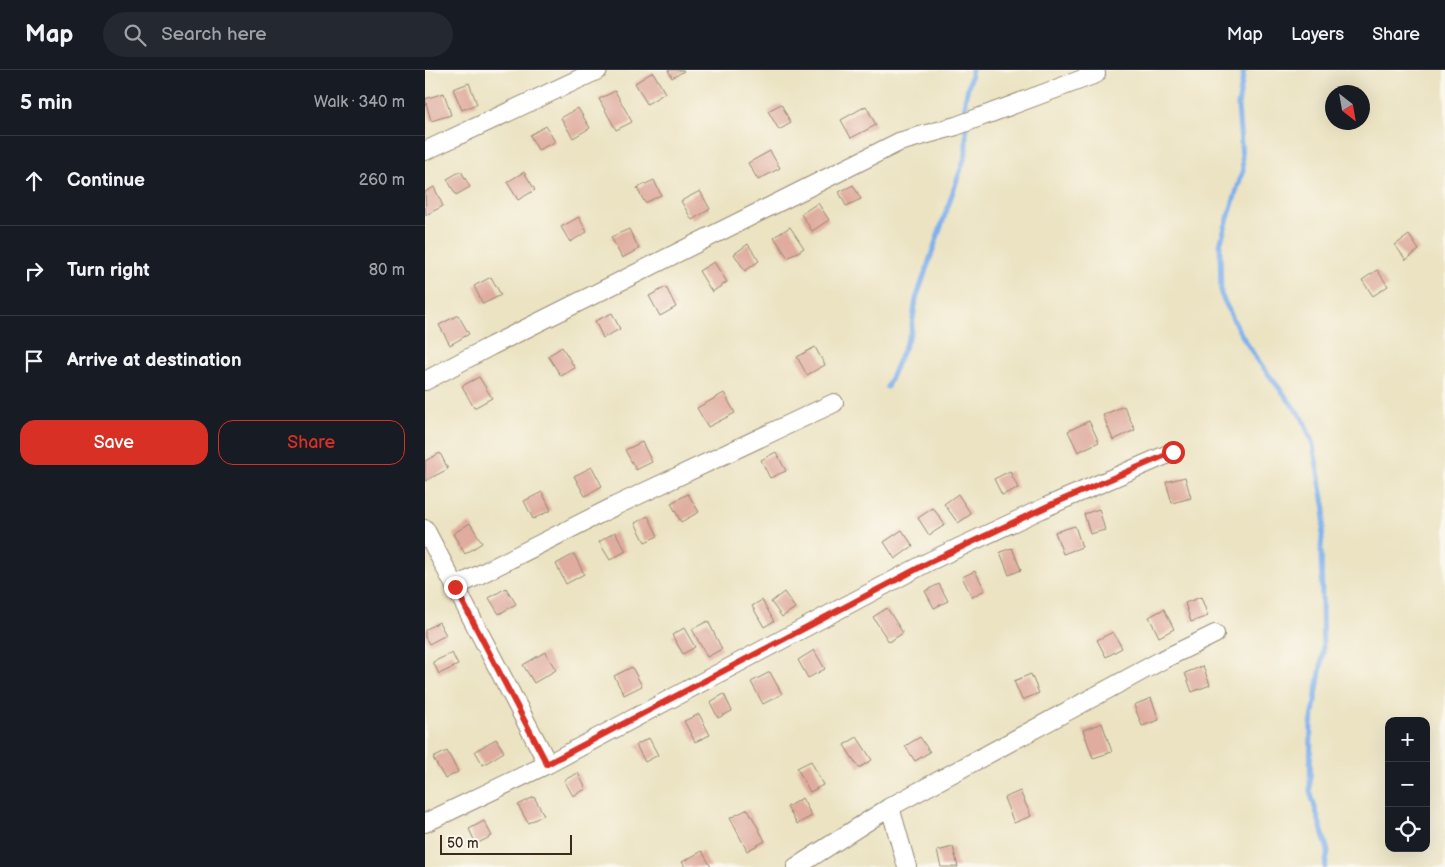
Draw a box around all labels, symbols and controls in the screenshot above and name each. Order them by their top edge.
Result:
search box [103,12,453,57]
text: Map [25,20,73,49]
icon: search [121,21,149,49]
text: Search here [161,23,267,46]
text: Map [1227,24,1263,45]
text: Layers [1291,24,1344,45]
text: Share [1372,24,1420,45]
north arrow [1325,85,1370,130]
text: 5 min [20,90,73,115]
text: Walk · 340 m [314,93,405,112]
icon: ahead [20,167,48,195]
text: Continue [67,169,145,192]
text: 260 m [359,171,405,190]
icon: right [20,257,48,285]
text: Turn right [67,259,150,282]
text: 80 m [369,261,405,280]
icon: arrive [20,347,48,375]
text: Arrive at destination [67,349,242,372]
button: Save [20,420,208,465]
button: Share [218,420,405,465]
route start [1162,441,1185,464]
route end [444,576,467,599]
map controls [1385,717,1430,852]
button: + [1385,717,1430,762]
button: − [1385,762,1430,807]
button: locate [1385,807,1430,852]
scale bar [440,832,573,855]
text: 50 m [447,835,479,852]

